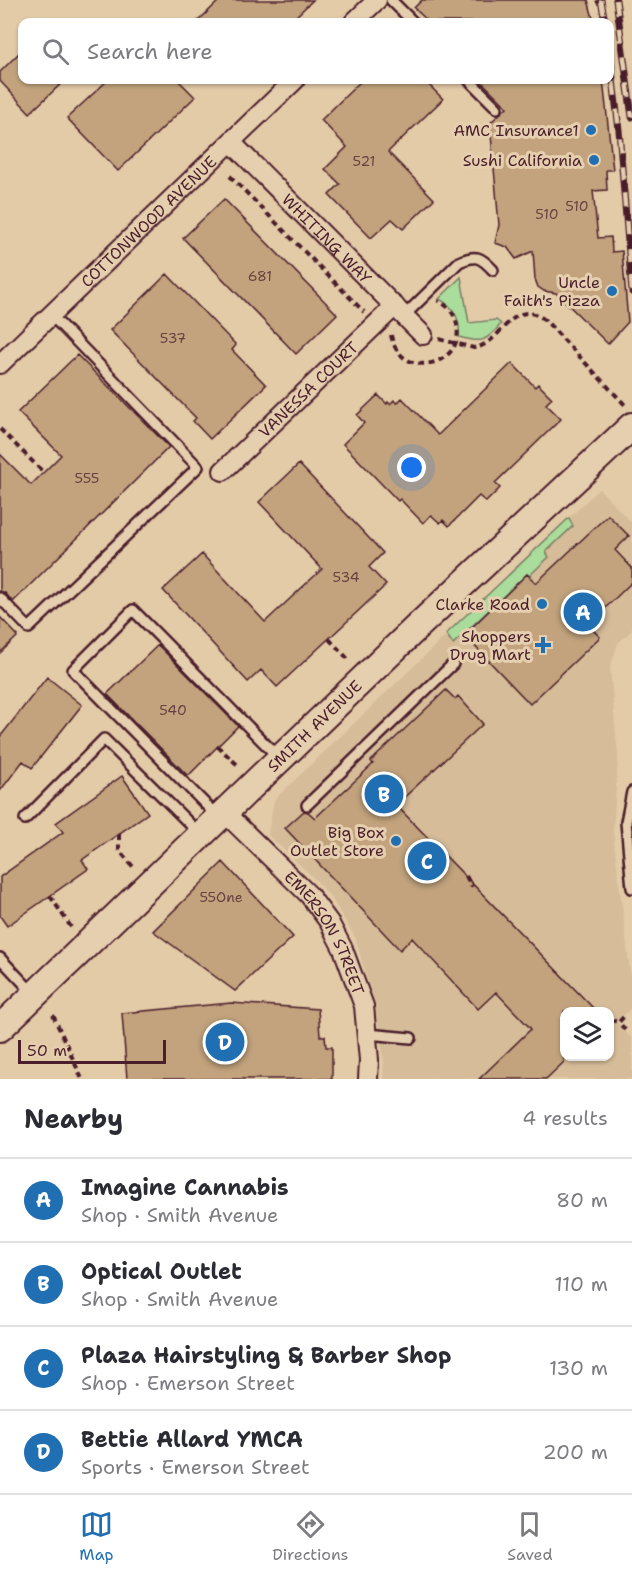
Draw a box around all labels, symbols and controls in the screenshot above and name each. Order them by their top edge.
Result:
search box [18,18,614,84]
icon: search [39,35,72,68]
text: Search here [87,37,213,66]
place label: AMC Insurance1 [453,120,579,141]
marker: AMC Insurance1 [584,123,598,137]
place label: Sushi California [463,150,582,171]
street label: COTTONWOOD AVENUE [76,151,221,292]
house number: 521 [353,152,375,170]
marker: Sushi California [587,153,601,167]
street label: WHITING WAY [277,189,376,289]
house number: 510 [565,197,589,215]
house number: 510 [535,205,559,223]
house number: 681 [248,267,272,285]
place label: Uncle Faith's Pizza [504,272,600,311]
marker: Uncle Faith's Pizza [605,284,619,298]
house number: 537 [160,329,186,347]
street label: VANESSA COURT [254,337,363,442]
your location [397,453,426,482]
house number: 555 [75,469,99,487]
house number: 534 [333,568,360,586]
pin: A [564,590,602,634]
place label: Clarke Road [435,594,530,615]
marker: Clarke Road [535,597,549,611]
place label: Shoppers Drug Mart [450,626,531,665]
marker: Shoppers Drug Mart [536,638,550,652]
street label: SMITH AVENUE [263,676,367,777]
house number: 540 [159,701,187,719]
pin: B [364,772,404,816]
place label: Big Box Outlet Store [290,822,384,861]
marker: Big Box Outlet Store [389,834,403,848]
pin: C [408,838,446,884]
street label: EMERSON STREET [279,866,369,998]
house number: 55One [199,888,243,906]
map controls [560,1007,614,1061]
button: layers [560,1007,614,1061]
pin: D [206,1020,244,1064]
scale bar [18,1037,166,1064]
text: 50 m [27,1040,67,1061]
text: Nearby [24,1101,123,1136]
text: 4 results [522,1105,608,1131]
text: Imagine Cannabis [81,1173,289,1202]
text: A [36,1187,51,1213]
text: 80 m [556,1187,608,1213]
text: Shop · Smith Avenue [81,1202,278,1228]
text: Optical Outlet [81,1257,242,1286]
text: B [37,1271,50,1297]
text: 110 m [554,1271,608,1297]
text: Shop · Smith Avenue [81,1286,278,1312]
text: Plaza Hairstyling & Barber Shop [81,1341,451,1370]
text: C [37,1355,50,1381]
text: 130 m [549,1355,608,1381]
text: Shop · Emerson Street [81,1370,295,1396]
text: Bettie Allard YMCA [81,1425,303,1454]
text: D [36,1439,51,1465]
text: 200 m [543,1439,608,1465]
text: Sports · Emerson Street [81,1454,310,1480]
tab: Map [79,1508,114,1565]
tab: Directions [272,1508,349,1565]
tab: Saved [507,1508,553,1565]

